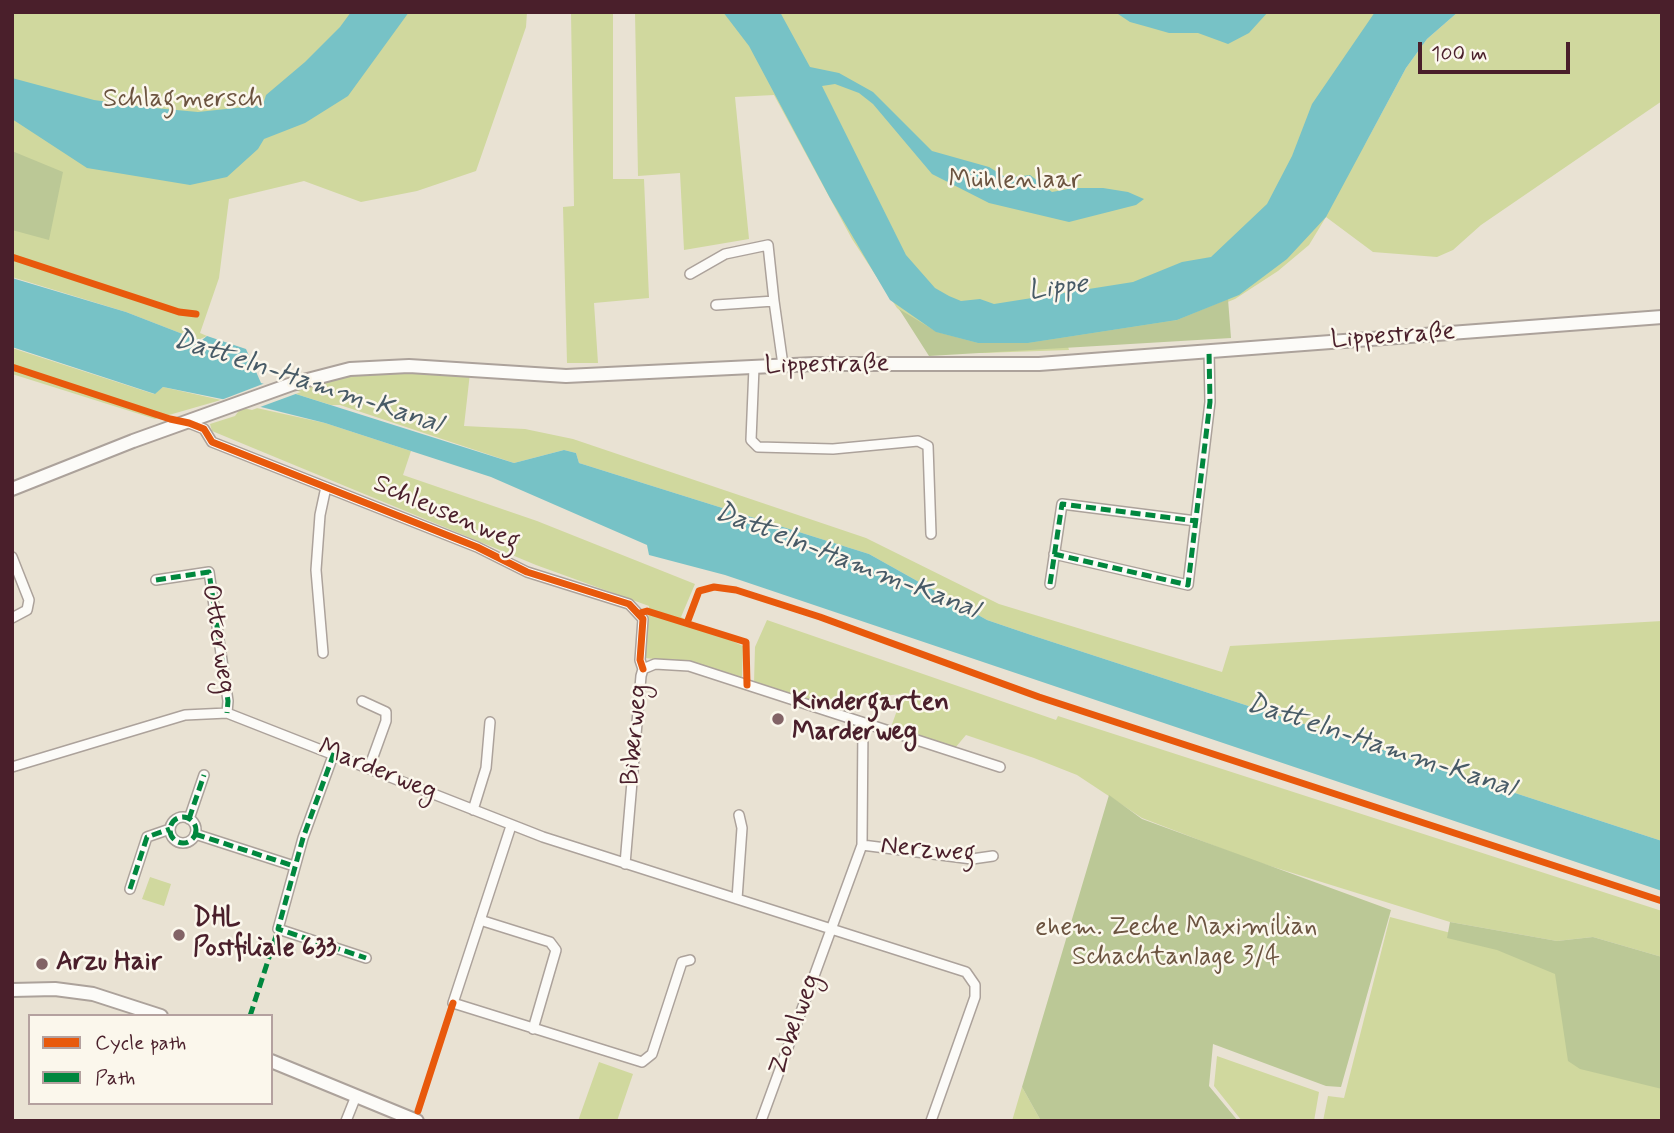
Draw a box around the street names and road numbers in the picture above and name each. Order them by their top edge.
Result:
street label: Lippestraße [1330,317,1456,357]
street label: Lippestraße [764,349,890,383]
street label: Schleusenweg [368,469,524,559]
street label: Otterweg [193,582,241,696]
street label: Biberweg [616,683,656,787]
street label: Marderweg [313,733,441,809]
street label: Nerzweg [879,831,977,871]
street label: Zobelweg [763,970,829,1080]

